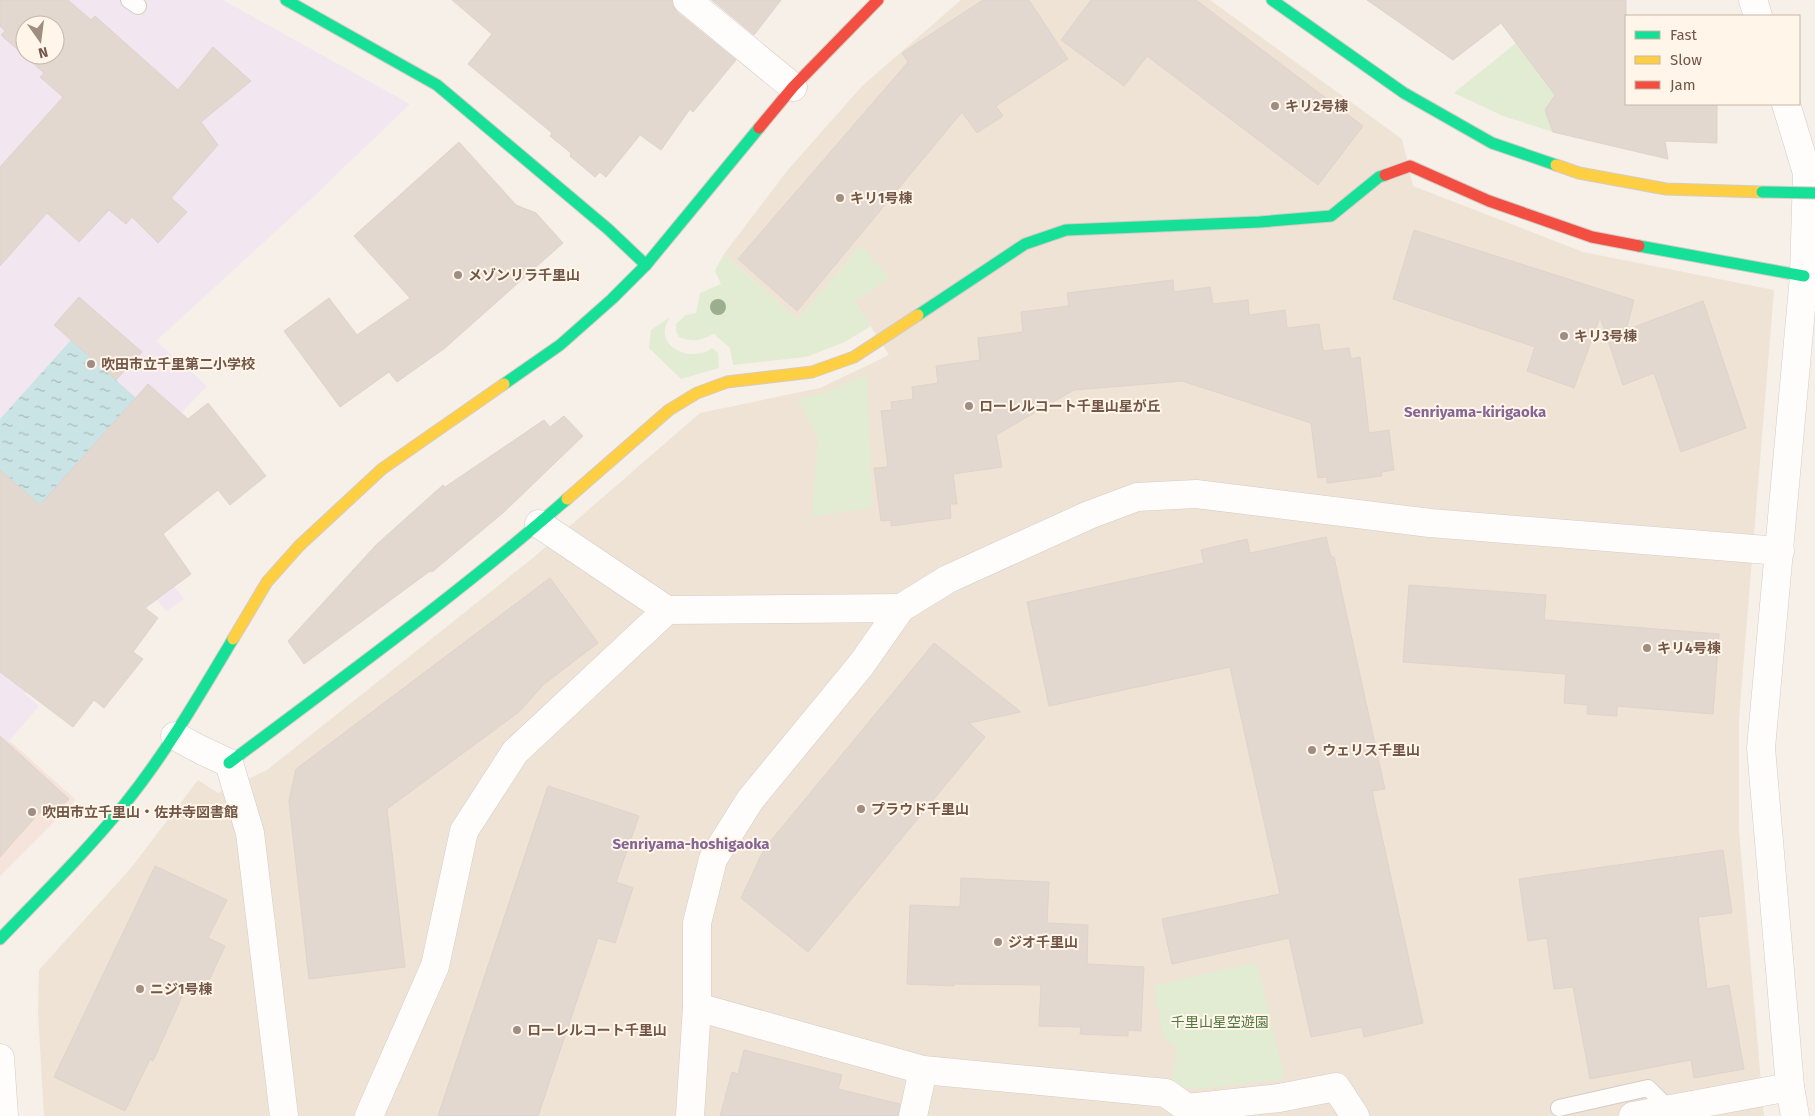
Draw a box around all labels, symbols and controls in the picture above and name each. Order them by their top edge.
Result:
north arrow [15,15,65,65]
legend [1625,15,1800,105]
text: Fast [1670,26,1697,44]
text: N [36,43,50,62]
text: Slow [1670,51,1702,69]
text: Jam [1670,76,1696,94]
place label: キリ2号棟 [1285,98,1348,115]
marker: キリ2号棟 [1269,100,1281,112]
place label: キリ1号棟 [850,190,913,207]
marker: キリ1号棟 [834,192,846,204]
place label: メゾンリラ千里山 [468,267,580,284]
marker: メゾンリラ千里山 [452,269,464,281]
place label: キリ3号棟 [1574,328,1637,345]
marker: キリ3号棟 [1558,330,1570,342]
place label: 吹田市立千里第二小学校 [101,356,255,373]
marker: 吹田市立千里第二小学校 [85,358,97,370]
place label: ローレルコート千里山星が丘 [979,398,1161,415]
marker: ローレルコート千里山星が丘 [963,400,975,412]
district label: Senriyama-kirigaoka [1404,403,1546,421]
place label: キリ4号棟 [1657,640,1721,657]
marker: キリ4号棟 [1641,642,1653,654]
place label: ウェリス千里山 [1322,742,1420,759]
marker: ウェリス千里山 [1306,744,1318,756]
place label: プラウド千里山 [871,801,969,818]
marker: プラウド千里山 [855,803,867,815]
place label: 吹田市立千里山・佐井寺図書館 [42,804,238,821]
marker: 吹田市立千里山・佐井寺図書館 [26,806,38,818]
district label: Senriyama-hoshigaoka [612,835,770,853]
place label: ジオ千里山 [1008,934,1078,951]
marker: ジオ千里山 [992,936,1004,948]
place label: ニジ1号棟 [150,981,213,998]
marker: ニジ1号棟 [134,983,146,995]
park label: 千里山星空遊園 [1171,1014,1269,1031]
place label: ローレルコート千里山 [527,1022,667,1039]
marker: ローレルコート千里山 [511,1024,523,1036]

